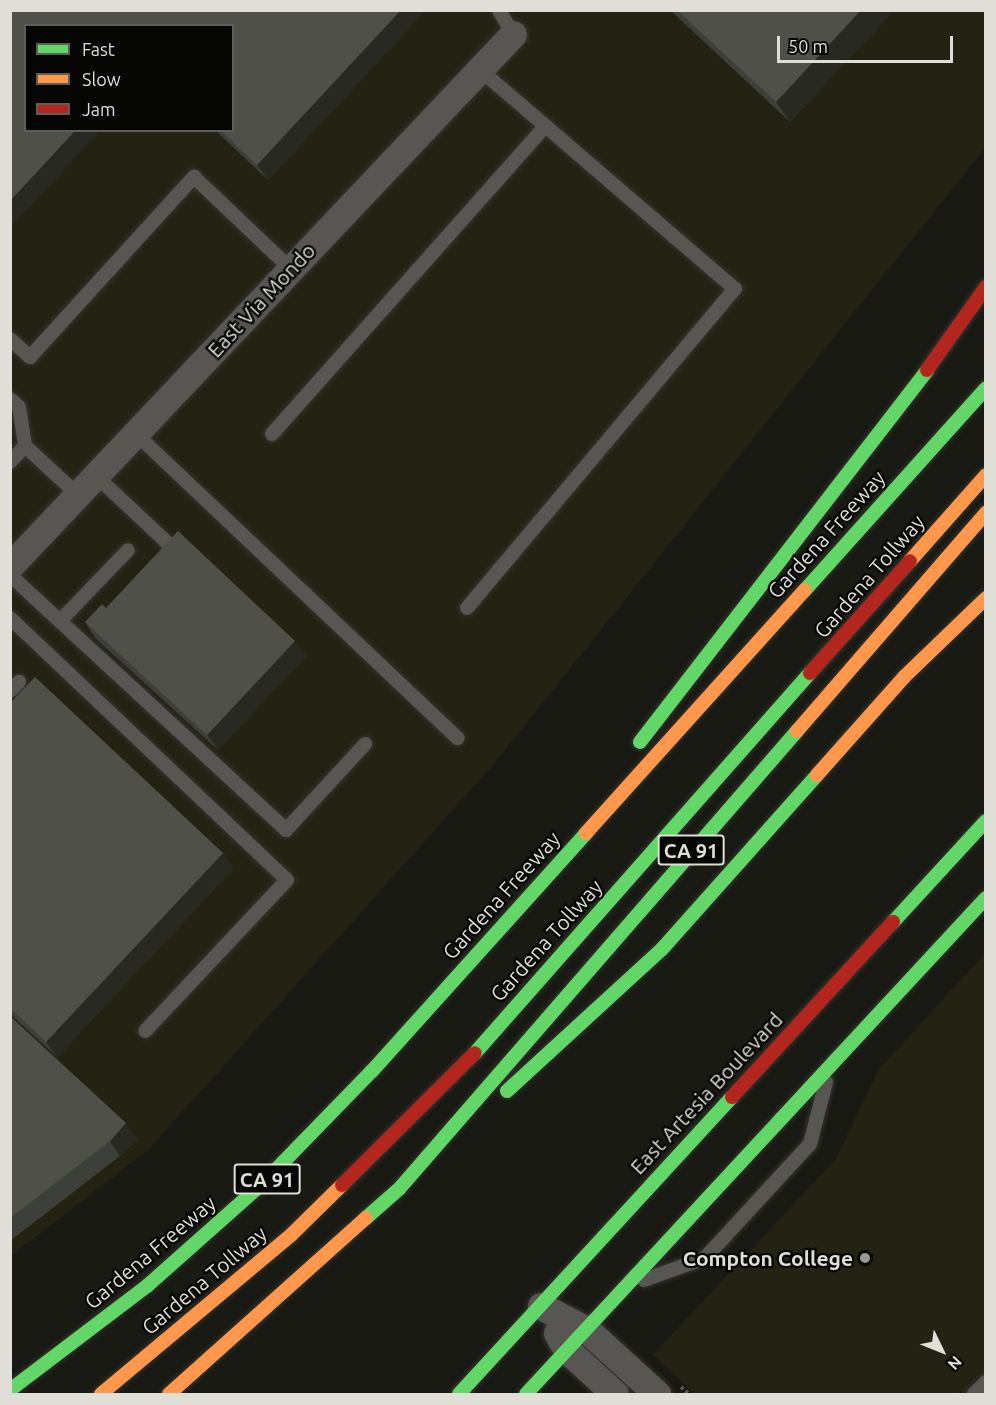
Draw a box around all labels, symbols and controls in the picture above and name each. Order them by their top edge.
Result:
legend [24,24,234,132]
scale bar [780,24,956,62]
text: 50 m [788,36,828,56]
text: Fast [82,39,115,59]
text: Slow [82,69,121,89]
text: Jam [82,99,116,119]
street label: East Via Mondo [202,238,320,362]
street label: Gardena Freeway [762,465,890,603]
street label: Gardena Tollway [809,509,929,643]
street label: Gardena Freeway [437,826,565,964]
road number: CA 91 [656,833,726,867]
street label: Gardena Tollway [485,874,607,1006]
street label: East Artesia Boulevard [625,1007,787,1179]
road number: CA 91 [232,1162,302,1196]
street label: Gardena Freeway [79,1190,221,1314]
street label: Gardena Tollway [136,1220,272,1340]
place label: Compton College [683,1245,853,1271]
marker: Compton College [858,1251,872,1265]
north arrow [912,1321,972,1381]
text: N [945,1353,966,1374]

